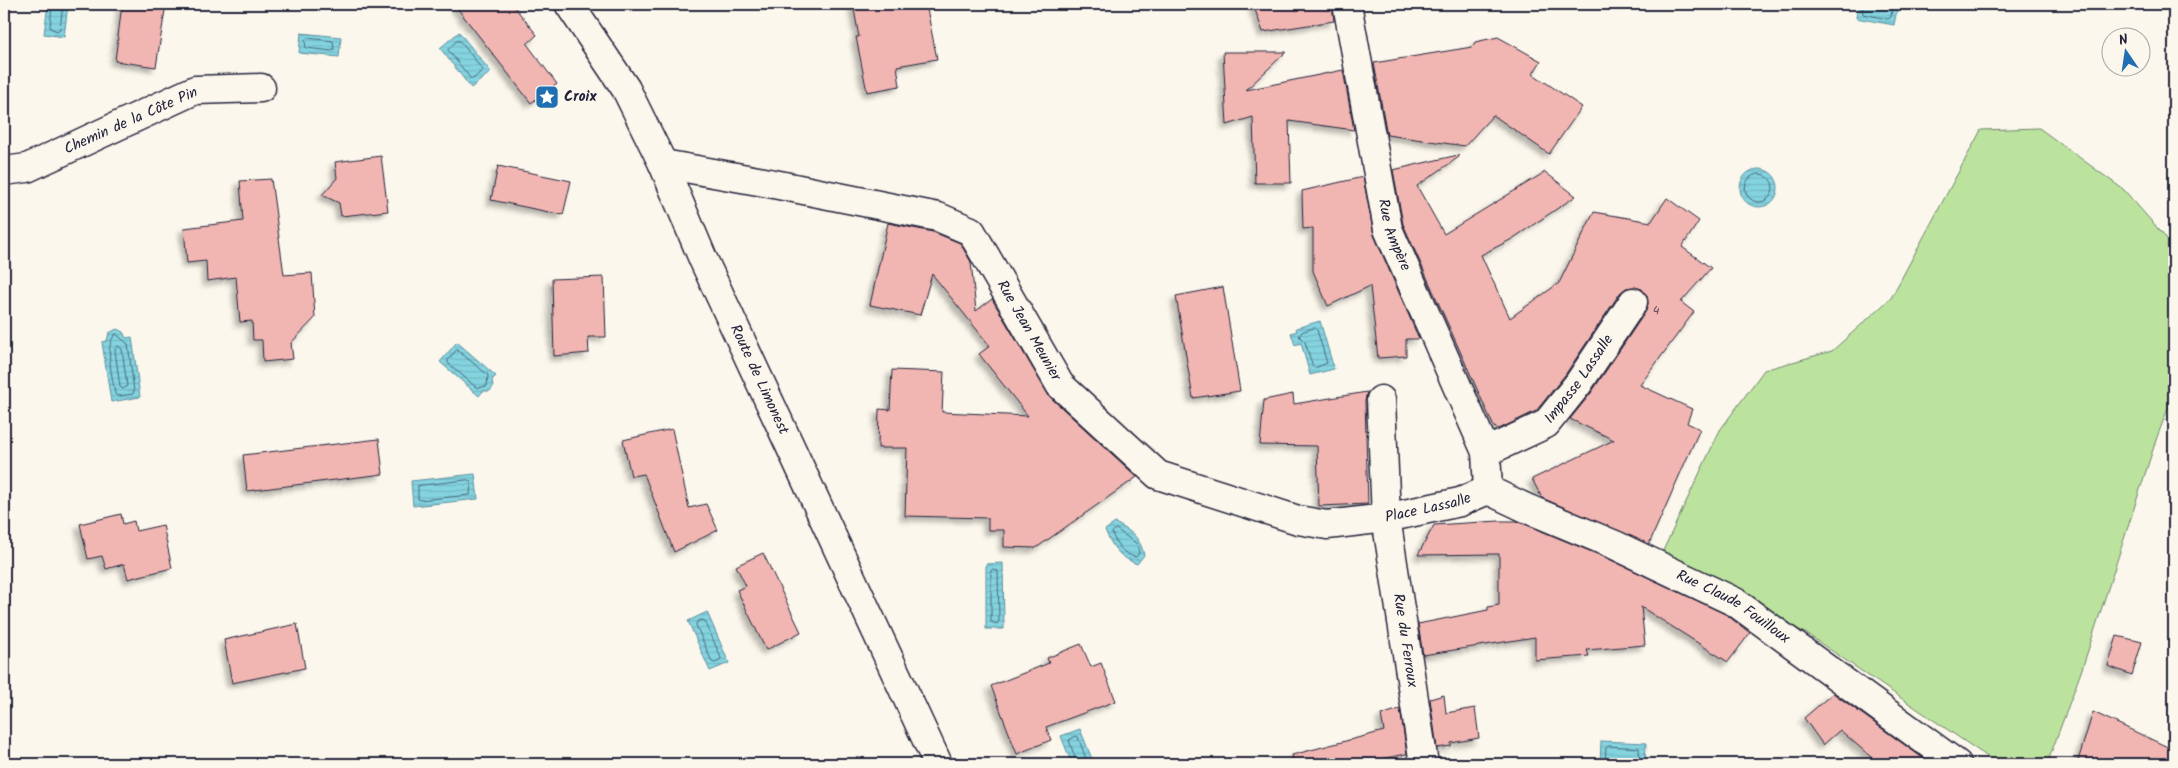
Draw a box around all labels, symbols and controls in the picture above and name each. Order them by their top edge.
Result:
north arrow [2100,28,2150,78]
text: N [2117,29,2130,52]
street label: Chemin de la Côte Pin [60,81,202,161]
place icon: Croix [534,84,560,110]
place label: Croix [564,85,597,109]
street label: Rue Ampère [1371,197,1417,275]
street label: Rue Jean Meunier [990,276,1068,386]
house number: 4 [1653,301,1660,320]
street label: Route de Limonest [723,320,795,439]
street label: Impasse Lassalle [1538,329,1620,429]
street label: Place Lassalle [1383,486,1475,530]
street label: Rue Claude Fouilloux [1672,564,1795,651]
street label: Rue du Ferroux [1386,592,1424,690]

